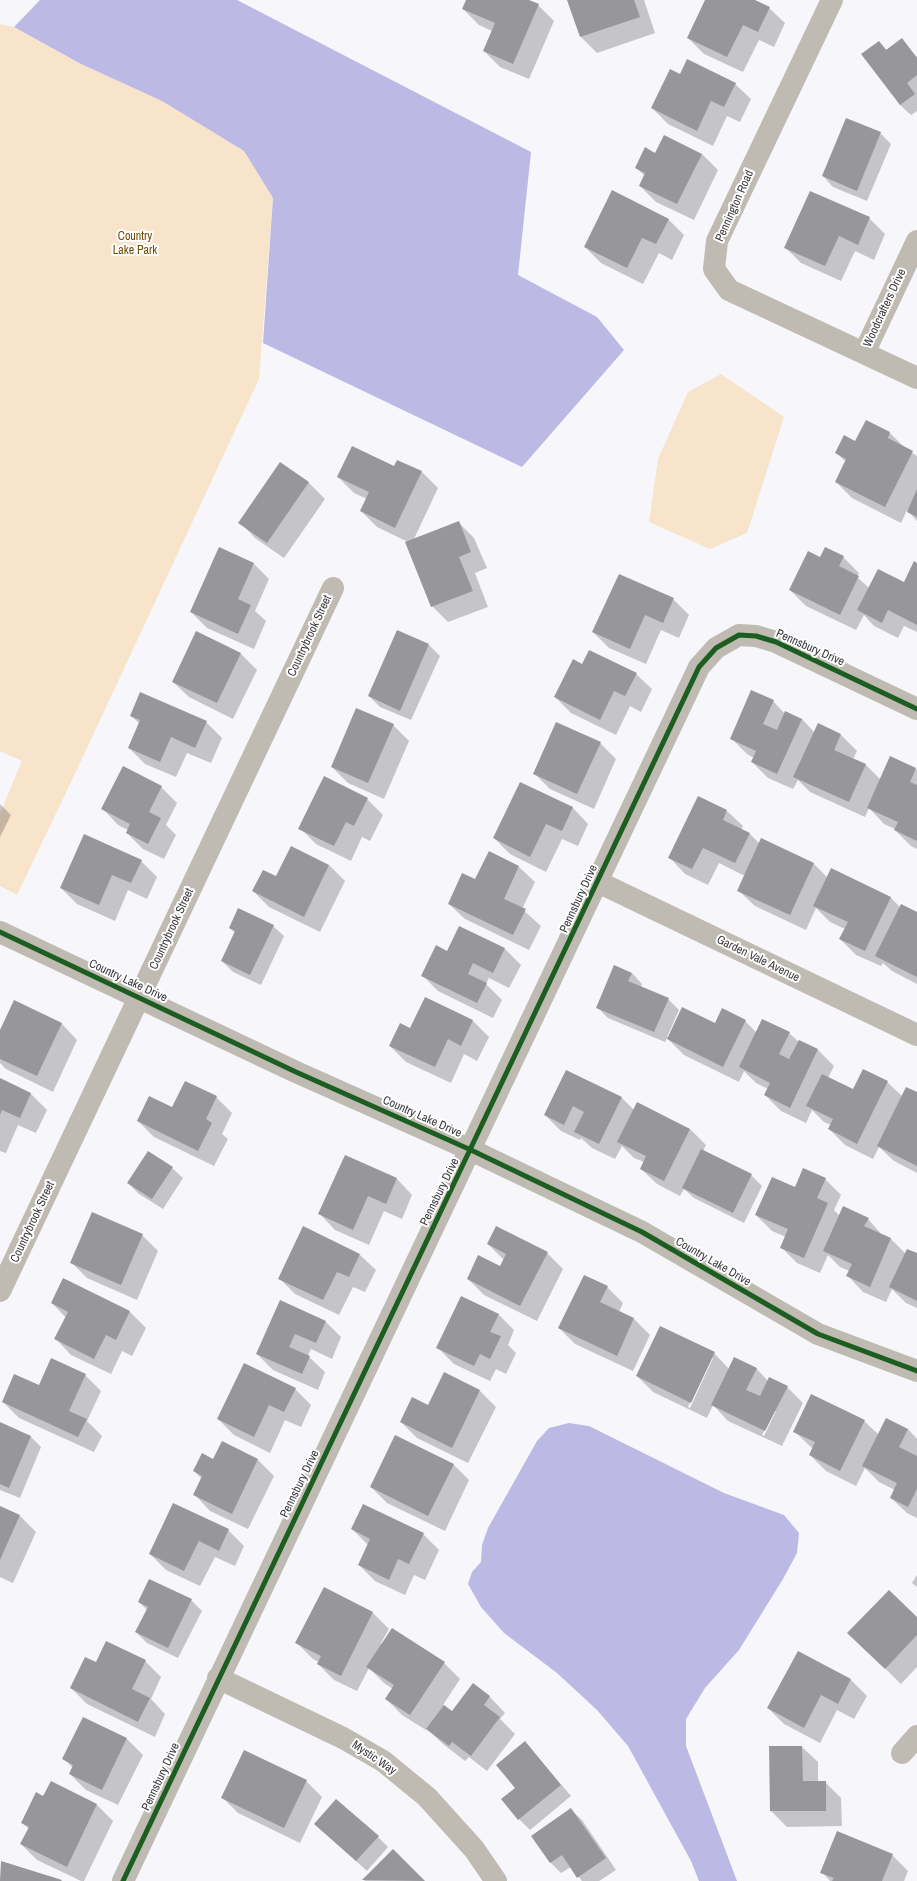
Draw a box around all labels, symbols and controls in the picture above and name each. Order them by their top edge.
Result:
street label: Pennington Road [713,168,757,244]
park label: Country Lake Park [113,230,157,258]
street label: Woodcrafters Drive [861,267,909,349]
street label: Countrybrook Street [285,593,335,679]
street label: Pennsbury Drive [774,627,846,669]
street label: Pennsbury Drive [557,863,601,935]
street label: Countrybrook Street [147,886,197,972]
street label: Garden Vale Avenue [714,933,802,985]
street label: Country Lake Drive [87,957,169,1005]
street label: Country Lake Drive [380,1093,464,1141]
street label: Pennsbury Drive [417,1156,463,1228]
street label: Countrybrook Street [8,1179,58,1265]
street label: Country Lake Drive [673,1235,753,1289]
street label: Pennsbury Drive [277,1448,323,1520]
street label: Mystic Way [349,1738,399,1778]
street label: Pennsbury Drive [139,1741,183,1813]

